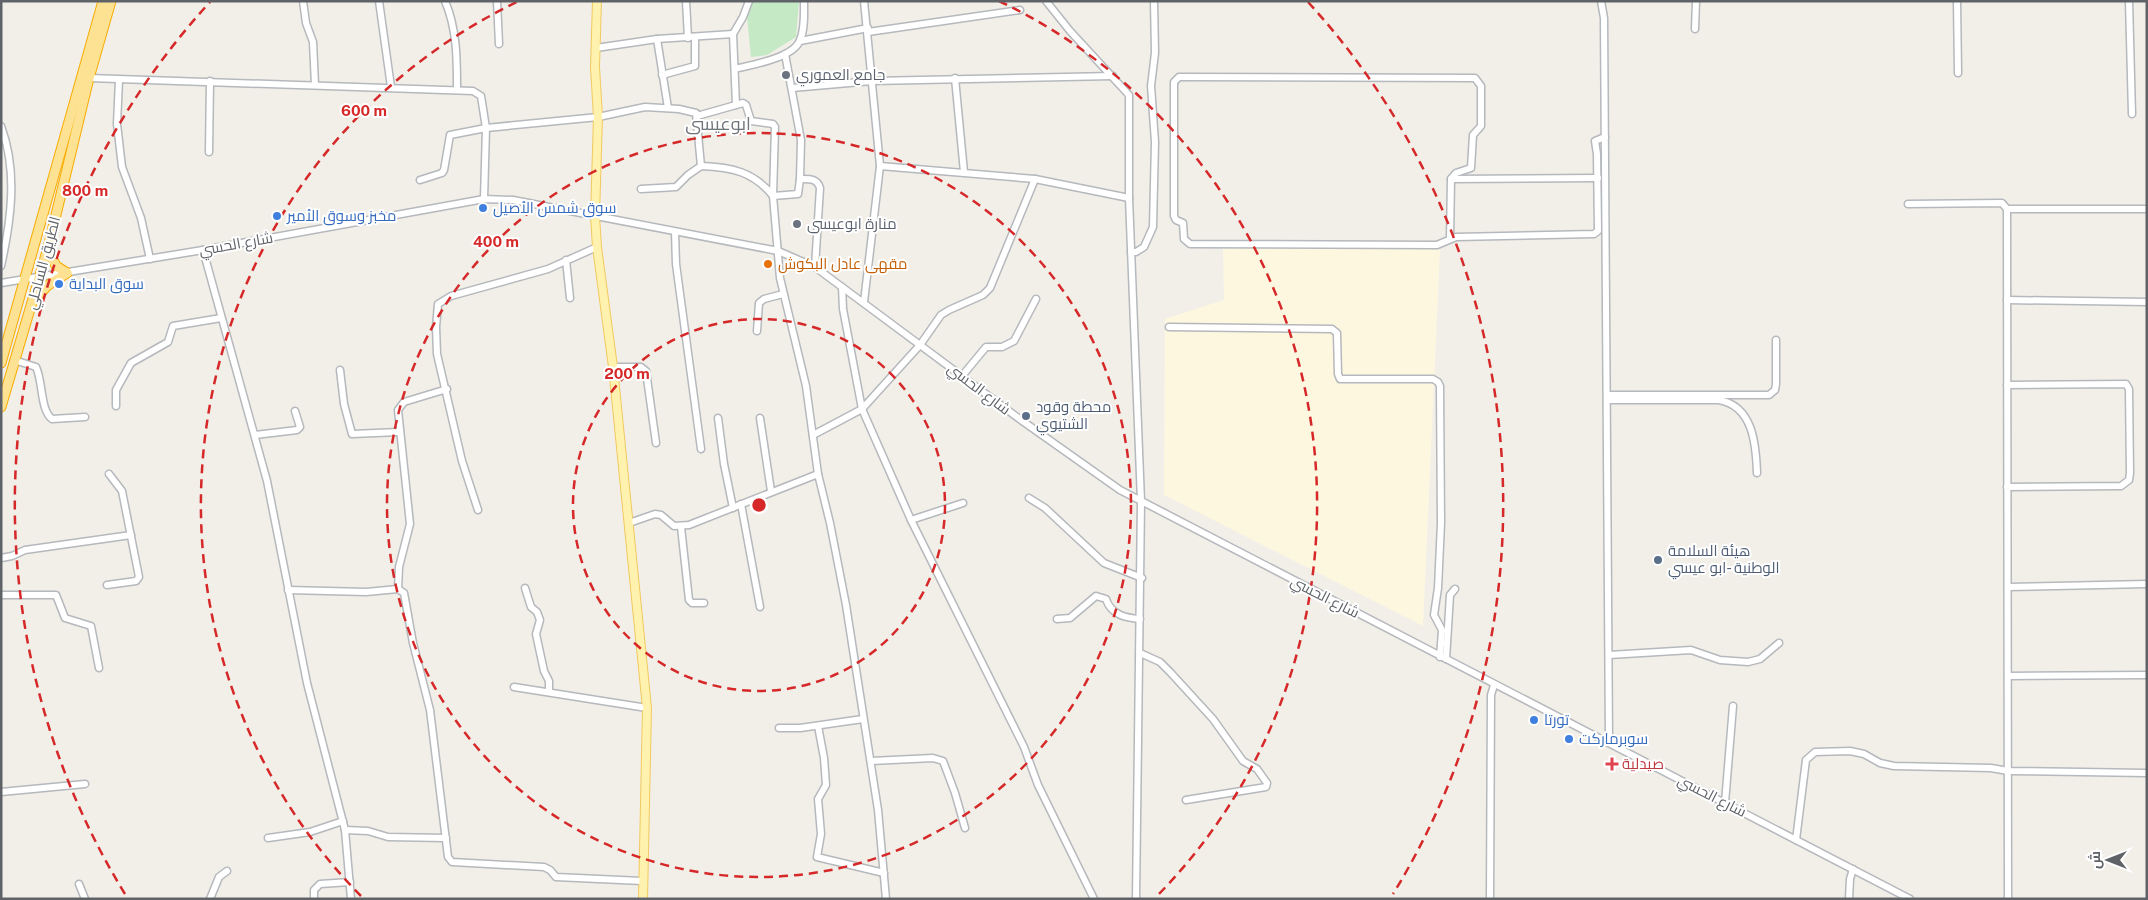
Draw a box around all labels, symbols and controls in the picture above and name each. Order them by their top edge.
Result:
place label: جامع العموري [796,66,885,87]
marker: جامع العموري [780,69,792,81]
text: 600 m [341,102,387,119]
district label: ابوعيسى [685,113,751,135]
text: 800 m [62,182,108,199]
place label: سوق شمس الأصيل [493,199,616,218]
marker: سوق شمس الأصيل [477,202,489,214]
place label: مخبز وسوق الأمير [286,207,396,226]
marker: مخبز وسوق الأمير [271,210,283,222]
street label: الطريق الساحلي [22,214,67,312]
place label: منارة ابوعيسى [807,215,897,234]
marker: منارة ابوعيسى [791,218,803,230]
street label: شارع الحسي [198,229,275,262]
text: 400 m [473,233,519,250]
place label: مقهى عادل البكوش [778,255,907,274]
marker: مقهى عادل البكوش [762,258,774,270]
place label: سوق البداية [69,275,144,294]
marker: سوق البداية [53,278,65,290]
street label: شارع الحسي [942,359,1014,421]
text: 200 m [604,365,650,382]
place label: محطة وقود الشتيوي [1036,398,1111,436]
marker: محطة وقود الشتيوي [1020,410,1032,422]
centre of rings [750,496,768,514]
place label: هيئة السلامة الوطنية -ابو عيسي [1668,542,1779,580]
marker: هيئة السلامة الوطنية -ابو عيسي [1652,554,1664,566]
street label: شارع الحسي [1286,572,1362,625]
place label: تورتا [1544,711,1569,729]
marker: تورتا [1528,714,1540,726]
place label: سوبرماركت [1579,730,1648,748]
marker: سوبرماركت [1563,733,1575,745]
place label: صيدلية [1622,755,1664,772]
marker: صيدلية [1606,758,1618,770]
street label: شارع الحسي [1673,771,1749,824]
north arrow [2083,835,2133,885]
text: ش [2087,851,2104,869]

